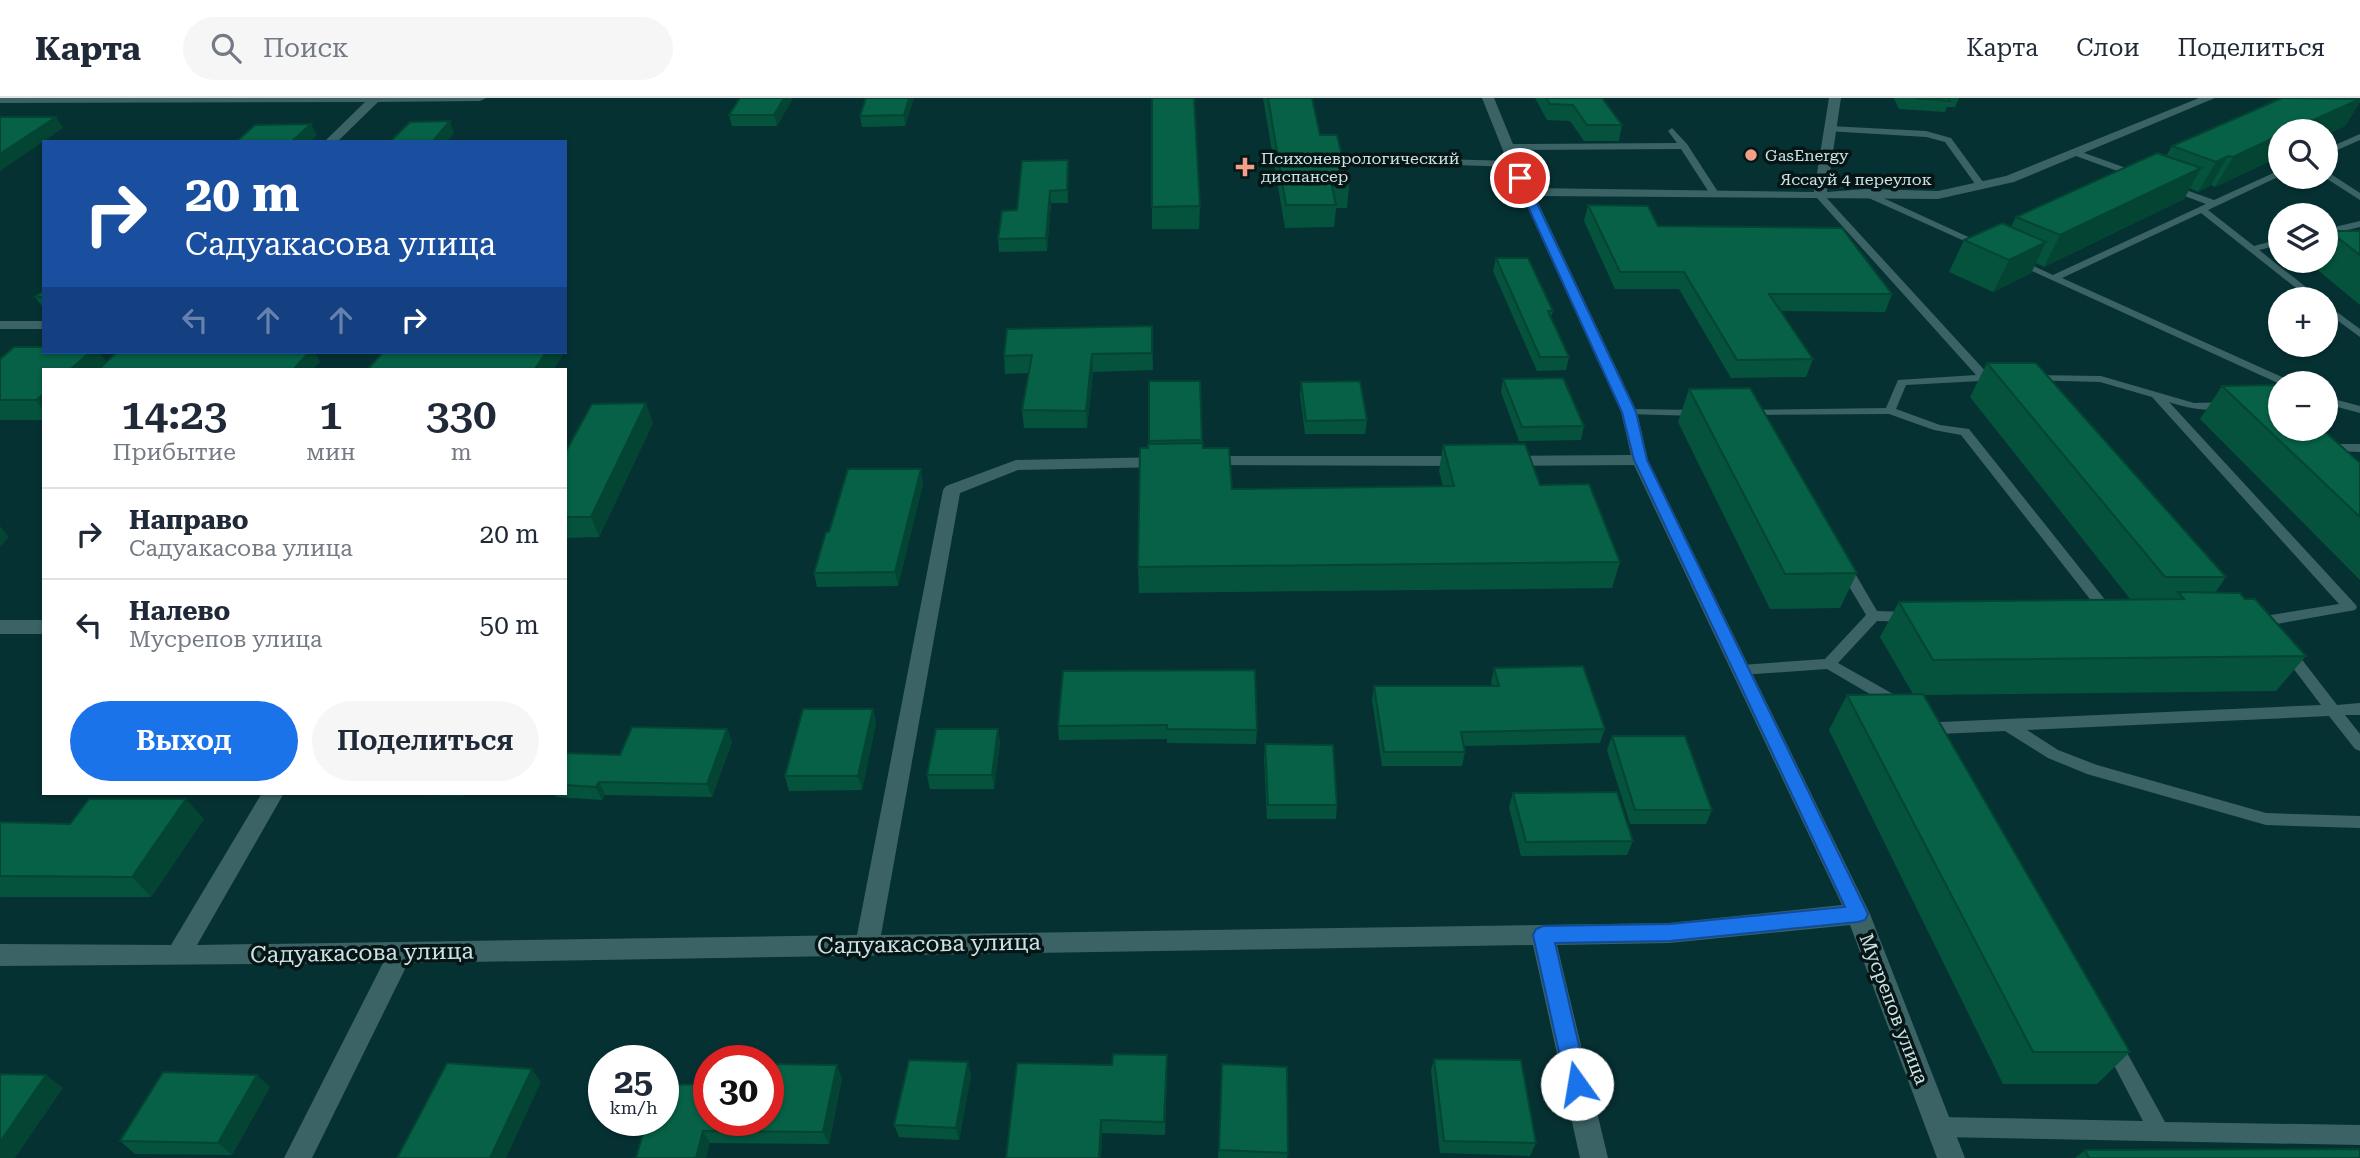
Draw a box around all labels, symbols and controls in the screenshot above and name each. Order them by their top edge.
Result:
search box [183,17,673,80]
text: Карта [35,29,141,68]
icon: search [207,29,245,67]
text: Поиск [263,33,349,63]
text: Карта [1966,34,2038,62]
text: Слои [2076,34,2139,62]
text: Поделиться [2177,34,2325,62]
map controls [2268,119,2338,441]
button: search [2268,119,2338,189]
place label: GasEnergy [1765,146,1849,165]
marker: GasEnergy [1743,147,1759,163]
pin [1490,148,1550,208]
place label: Психоневрологический диспансер [1261,149,1460,186]
marker: Психоневрологический диспансер [1235,157,1255,177]
icon: arrive [1501,159,1539,197]
text: 20 m [185,166,300,223]
icon: right [70,168,161,259]
street label: Яссауй 4 переулок [1780,170,1932,189]
button: layers [2268,203,2338,273]
text: Садуакасова улица [185,225,496,263]
button: + [2268,287,2338,357]
icon: left [176,301,214,339]
icon: ahead [249,301,287,339]
icon: ahead [322,301,360,339]
icon: right [395,301,433,339]
button: − [2268,371,2338,441]
text: 14:23 [121,390,227,439]
text: 1 [319,390,343,439]
text: 330 [426,390,496,439]
text: Прибытие [113,439,236,466]
text: мин [306,439,355,466]
text: m [451,439,472,466]
text: Направо [129,505,249,535]
icon: right [70,515,108,553]
text: 20 m [480,519,539,549]
text: Садуакасова улица [129,535,353,562]
text: Налево [129,596,230,626]
icon: left [70,606,108,644]
text: 50 m [480,610,539,640]
text: Мусрепов улица [129,626,323,653]
button: Выход [70,701,298,781]
button: Поделиться [312,701,539,781]
street label: Садуакасова улица [817,929,1042,959]
street label: Мусрепов улица [1855,930,1934,1088]
street label: Садуакасова улица [250,938,475,968]
speed limit sign: 30 [693,1045,784,1136]
position arrow [1540,1047,1614,1121]
text: 25 [614,1061,653,1102]
text: km/h [609,1097,658,1118]

